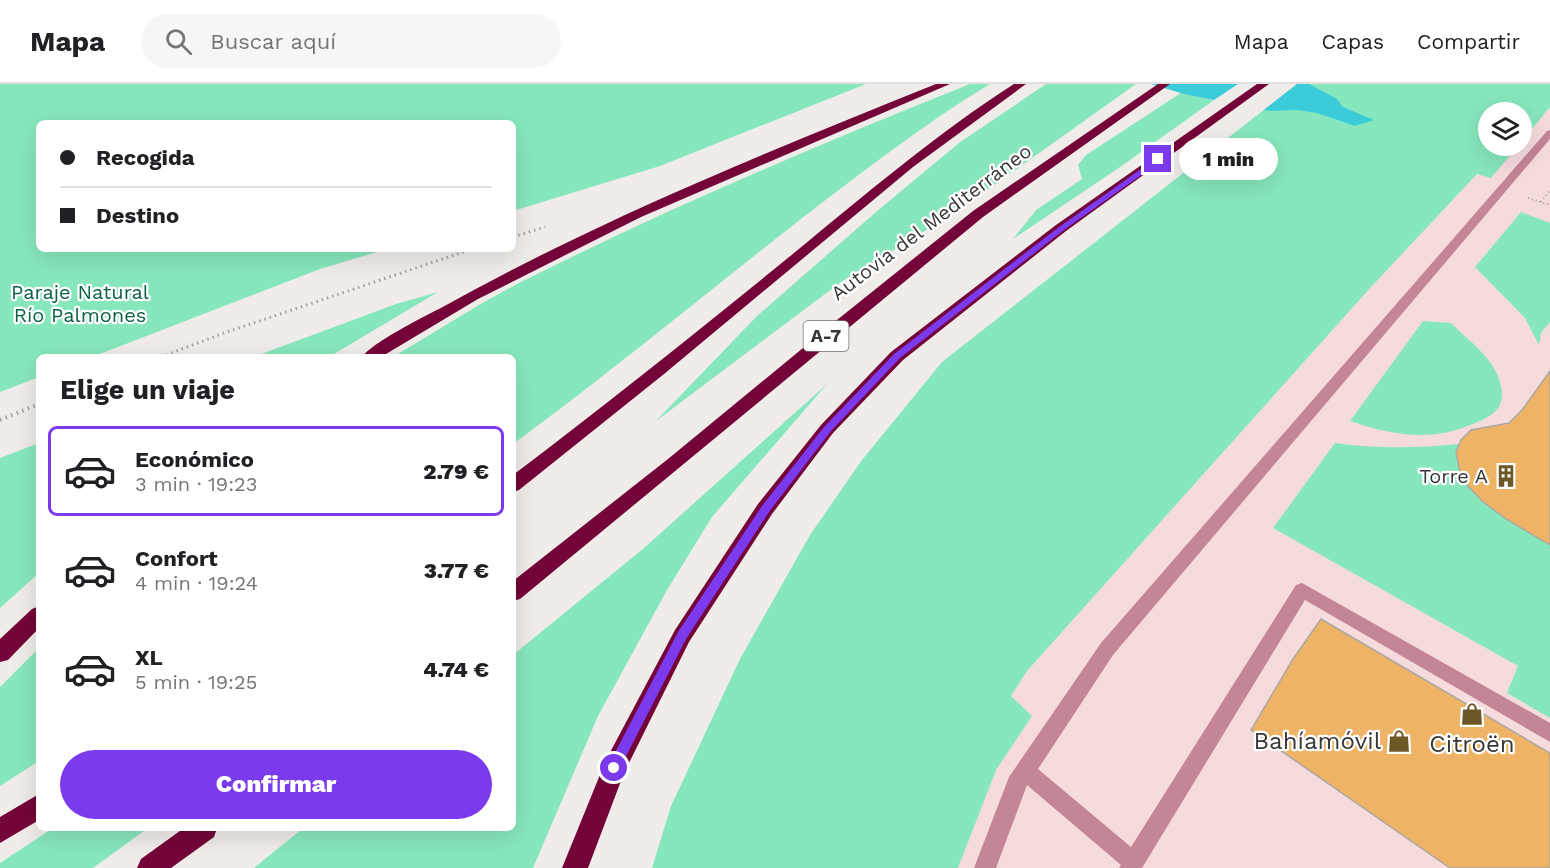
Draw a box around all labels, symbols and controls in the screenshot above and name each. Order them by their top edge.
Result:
search box [141,14,561,68]
text: Mapa [30,25,105,58]
icon: search [162,25,195,58]
text: Buscar aquí [210,29,336,54]
text: Mapa [1234,29,1289,54]
text: Capas [1322,29,1384,54]
text: Compartir [1417,29,1520,54]
map controls [1478,102,1532,156]
button: layers [1478,102,1532,156]
callout: 1 min [1179,138,1278,180]
street label: Autovía del Mediterráneo [826,139,1036,305]
text: Recogida [96,145,195,170]
route end [1144,145,1171,172]
text: 1 min [1203,147,1254,171]
text: Destino [96,203,179,228]
park label: Paraje Natural Río Palmones [11,280,149,327]
road number: A-7 [804,321,848,351]
text: Elige un viaje [60,374,235,406]
icon: car [63,444,117,498]
text: Económico [135,447,254,472]
text: 2.79 € [423,459,489,484]
building icon: Torre A [1493,463,1519,489]
place label: Torre A [1419,464,1488,488]
text: 3 min · 19:23 [135,472,257,496]
icon: car [63,543,117,597]
text: Confort [135,546,218,571]
text: 3.77 € [424,558,489,583]
text: 4 min · 19:24 [135,571,258,595]
icon: car [63,642,117,696]
text: XL [135,645,163,670]
text: 4.74 € [423,657,489,682]
text: 5 min · 19:25 [135,670,257,694]
shop icon: Citroën [1459,701,1485,727]
place label: Bahíamóvil [1253,727,1382,755]
shop icon: Bahíamóvil [1386,728,1412,754]
place label: Citroën [1429,730,1515,758]
button: Confirmar [60,750,492,819]
route start [600,754,627,781]

